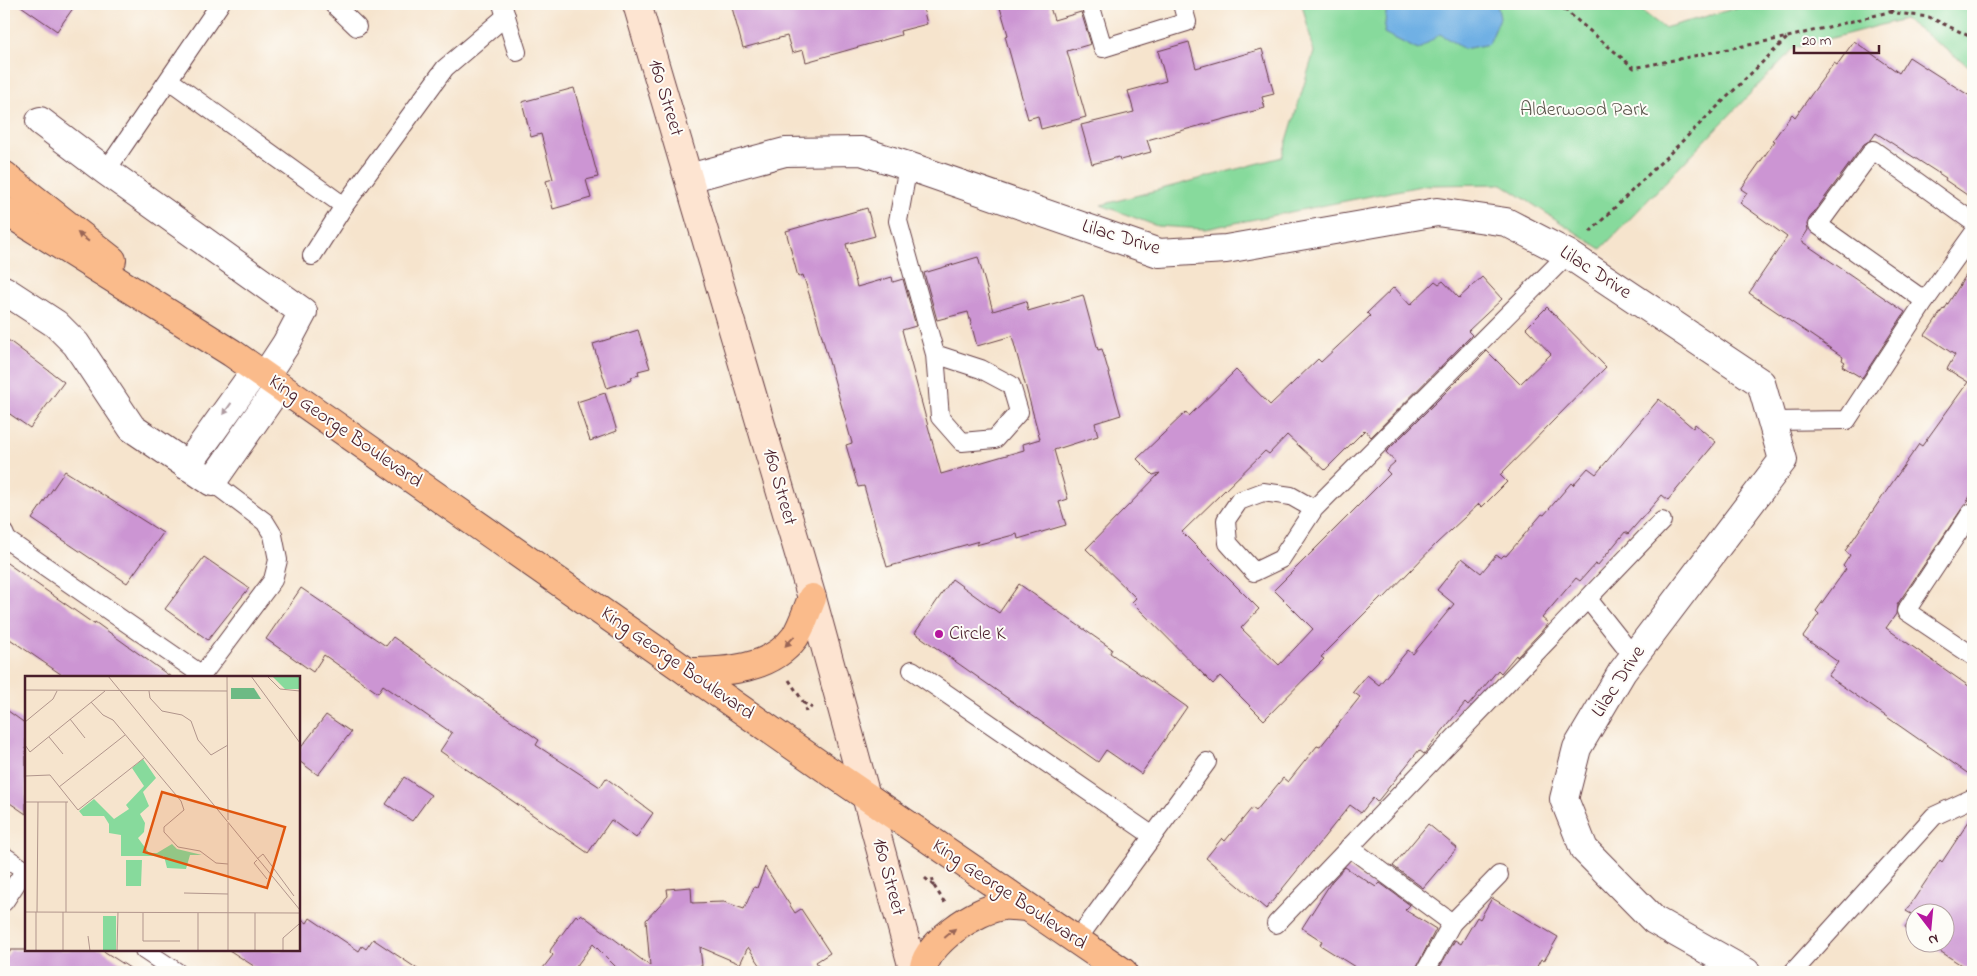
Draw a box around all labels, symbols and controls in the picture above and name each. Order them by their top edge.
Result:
scale bar [1794,22,1880,54]
text: 20 m [1802,30,1832,52]
street label: 160 Street [640,56,691,140]
park label: Alderwood Park [1520,96,1648,125]
street label: Lilac Drive [1078,212,1164,264]
one-way arrow [77,231,90,242]
street label: Lilac Drive [1553,239,1637,307]
street label: King George Boulevard [262,368,428,497]
one-way arrow [222,402,233,415]
street label: 160 Street [754,445,804,529]
street label: King George Boulevard [594,600,760,729]
place label: Circle K [949,620,1006,649]
marker: Circle K [933,628,945,640]
one-way arrow [784,634,796,646]
street label: Lilac Drive [1585,640,1653,724]
inset map [25,676,300,951]
street label: King George Boulevard [925,832,1092,959]
street label: 160 Street [864,835,912,919]
north arrow [1904,904,1954,954]
one-way arrow [943,928,956,939]
text: N [1926,928,1941,950]

